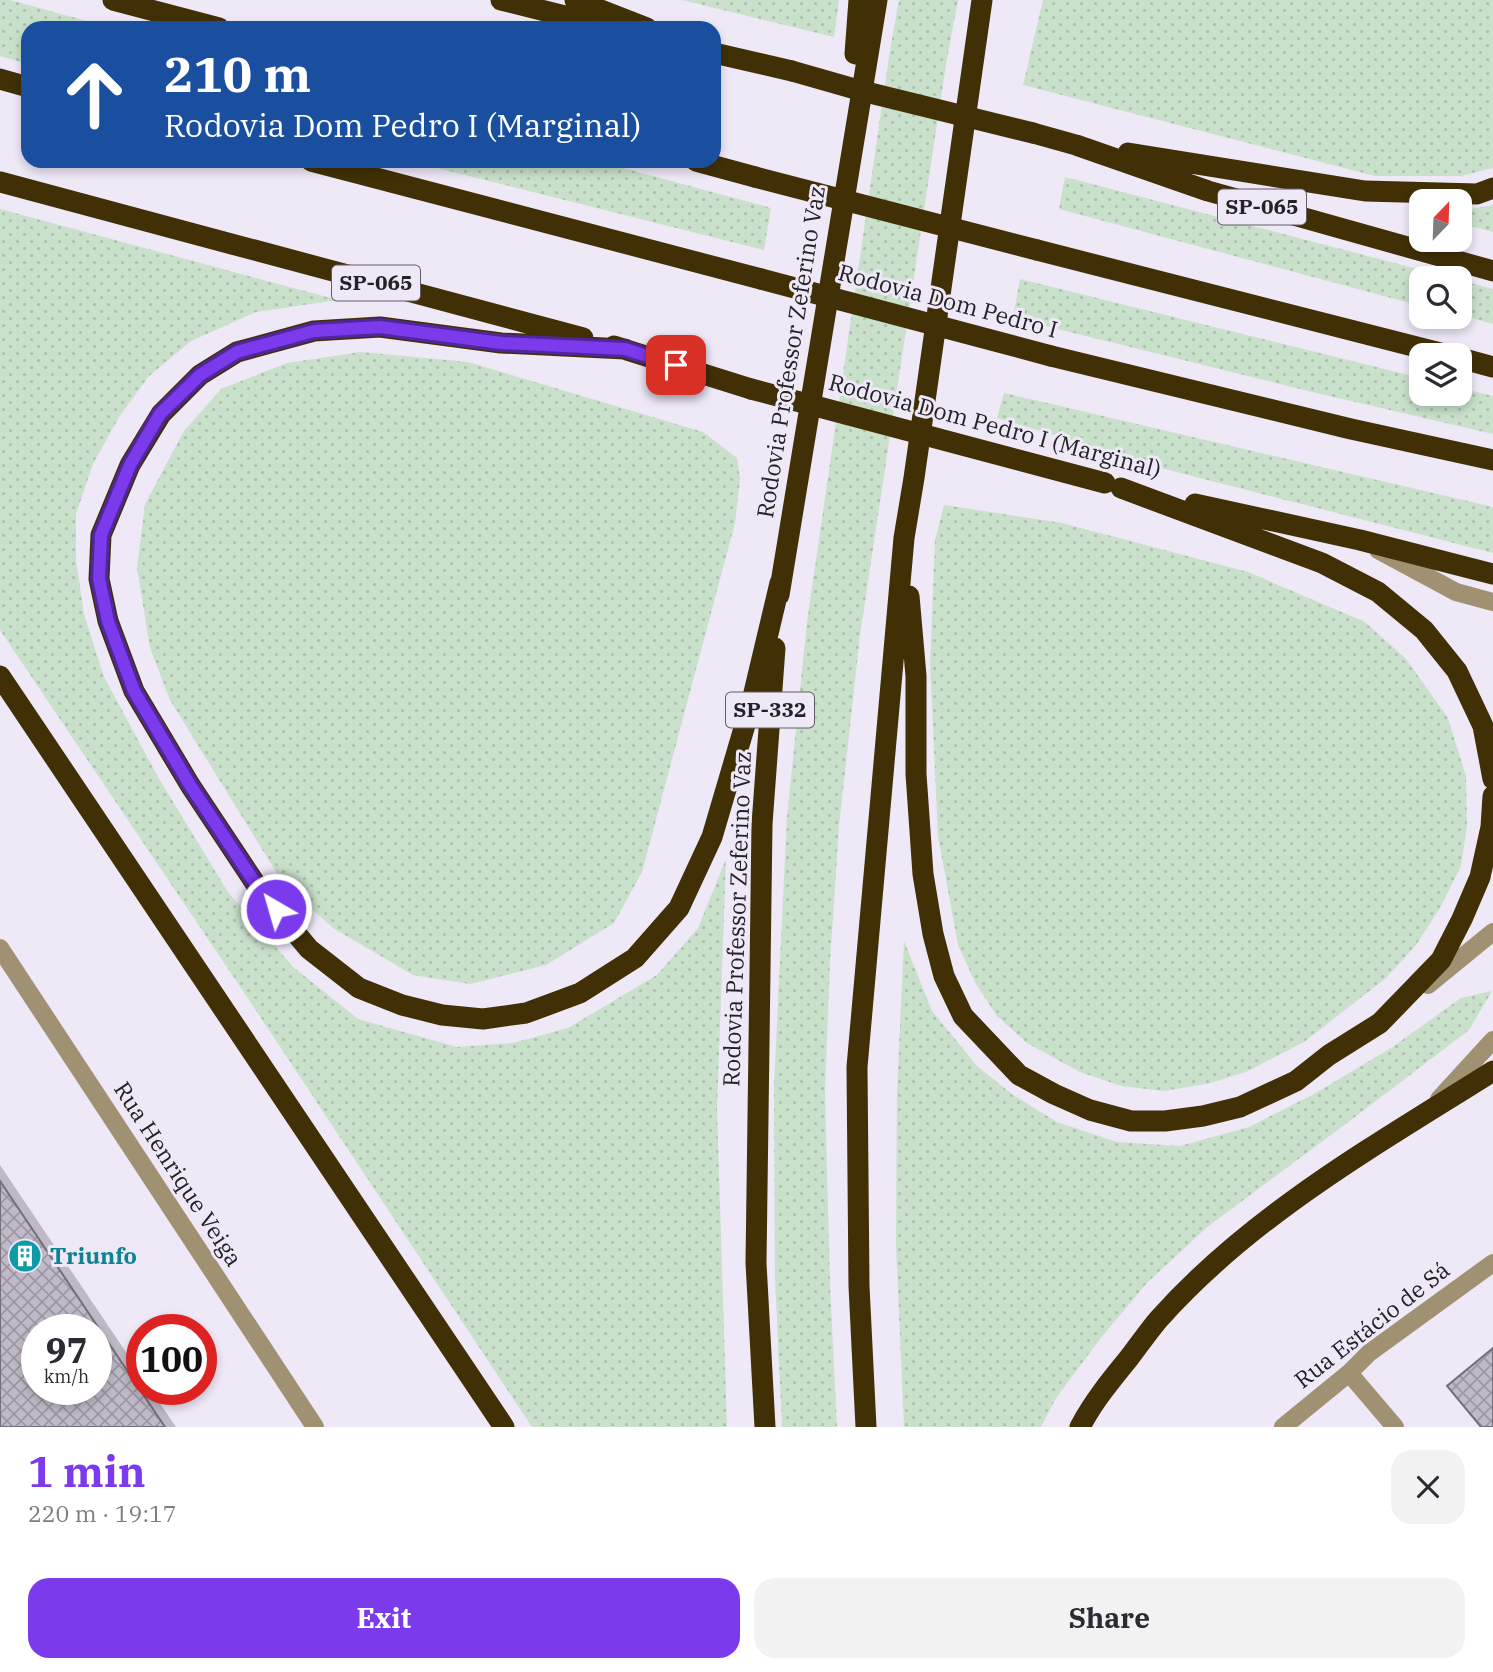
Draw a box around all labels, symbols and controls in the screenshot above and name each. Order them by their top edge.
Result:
text: 210 m [164,42,311,105]
icon: ahead [49,49,140,140]
text: Rodovia Dom Pedro I (Marginal) [164,104,641,146]
street label: Rodovia Professor Zeferino Vaz [749,184,831,520]
north arrow [1409,189,1472,252]
map controls [1409,189,1472,406]
road number: SP-065 [1218,190,1306,224]
street label: Rodovia Dom Pedro I [835,256,1061,344]
road number: SP-065 [332,266,420,300]
button: search [1409,266,1472,329]
pin [646,335,706,395]
button: layers [1409,343,1472,406]
icon: arrive [657,346,695,384]
street label: Rodovia Dom Pedro I (Marginal) [826,366,1165,484]
road number: SP-332 [726,692,814,728]
street label: Rodovia Professor Zeferino Vaz [715,751,757,1087]
position arrow [239,872,313,946]
street label: Rua Henrique Veiga [108,1075,250,1271]
building icon: Triunfo [6,1237,44,1275]
place label: Triunfo [50,1240,137,1270]
street label: Rua Estácio de Sá [1288,1254,1455,1394]
speed limit sign: 100 [126,1314,217,1405]
text: 97 [45,1327,88,1373]
text: km/h [44,1365,89,1388]
text: 1 min [28,1444,146,1499]
button: close [1391,1450,1465,1524]
text: 220 m · 19:17 [28,1498,177,1528]
button: Exit [28,1578,740,1658]
button: Share [754,1578,1465,1658]

